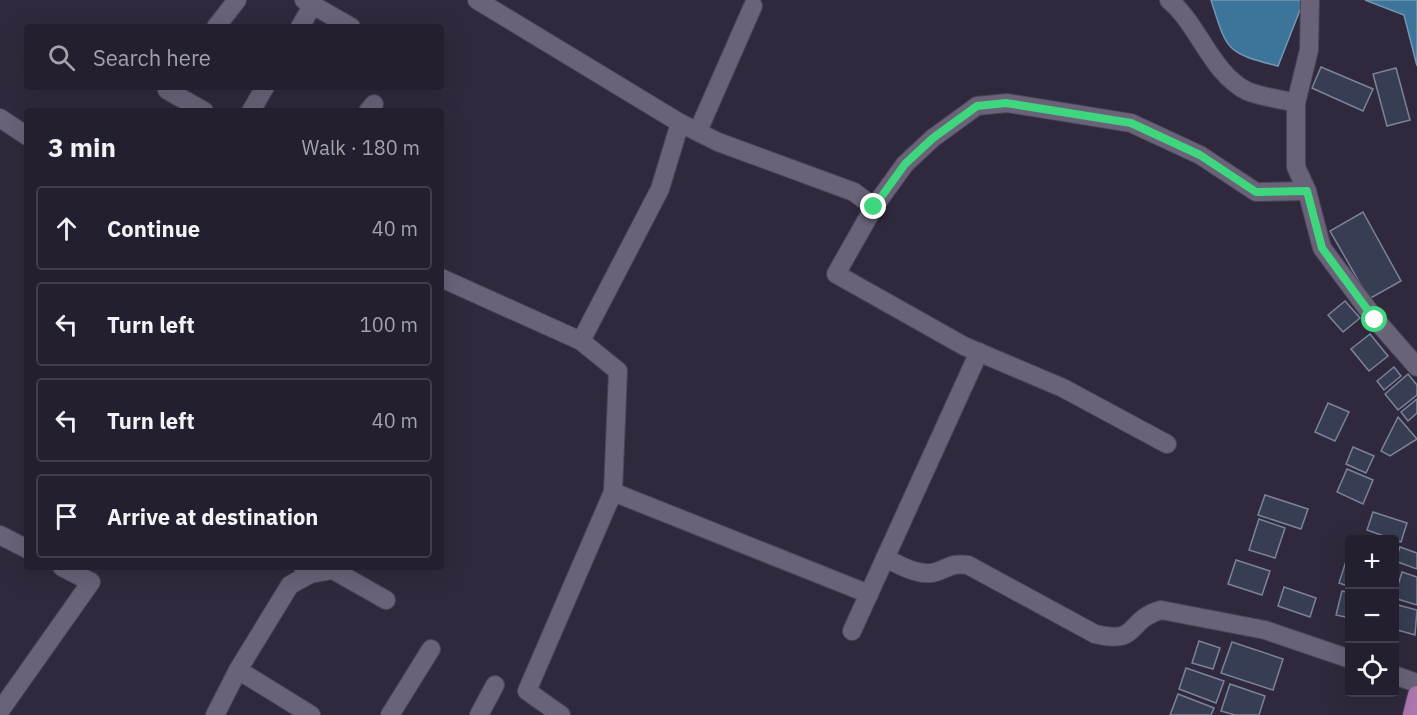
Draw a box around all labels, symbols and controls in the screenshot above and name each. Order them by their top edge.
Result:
search box [24,24,444,90]
icon: search [45,41,78,74]
text: Search here [93,43,211,72]
text: 3 min [48,130,116,164]
text: Walk · 180 m [302,134,420,161]
route end [860,193,886,219]
icon: ahead [50,212,83,245]
text: Continue [107,214,200,243]
text: 40 m [372,215,418,242]
route start [1361,306,1387,332]
icon: left [50,308,83,341]
text: Turn left [107,310,195,339]
text: 100 m [360,311,418,338]
icon: left [50,404,83,437]
text: Turn left [107,406,195,435]
text: 40 m [372,407,418,434]
icon: arrive [50,500,83,533]
text: Arrive at destination [107,502,318,531]
map controls [1345,535,1399,697]
button: + [1345,535,1399,589]
button: − [1345,589,1399,643]
button: locate [1345,643,1399,697]

